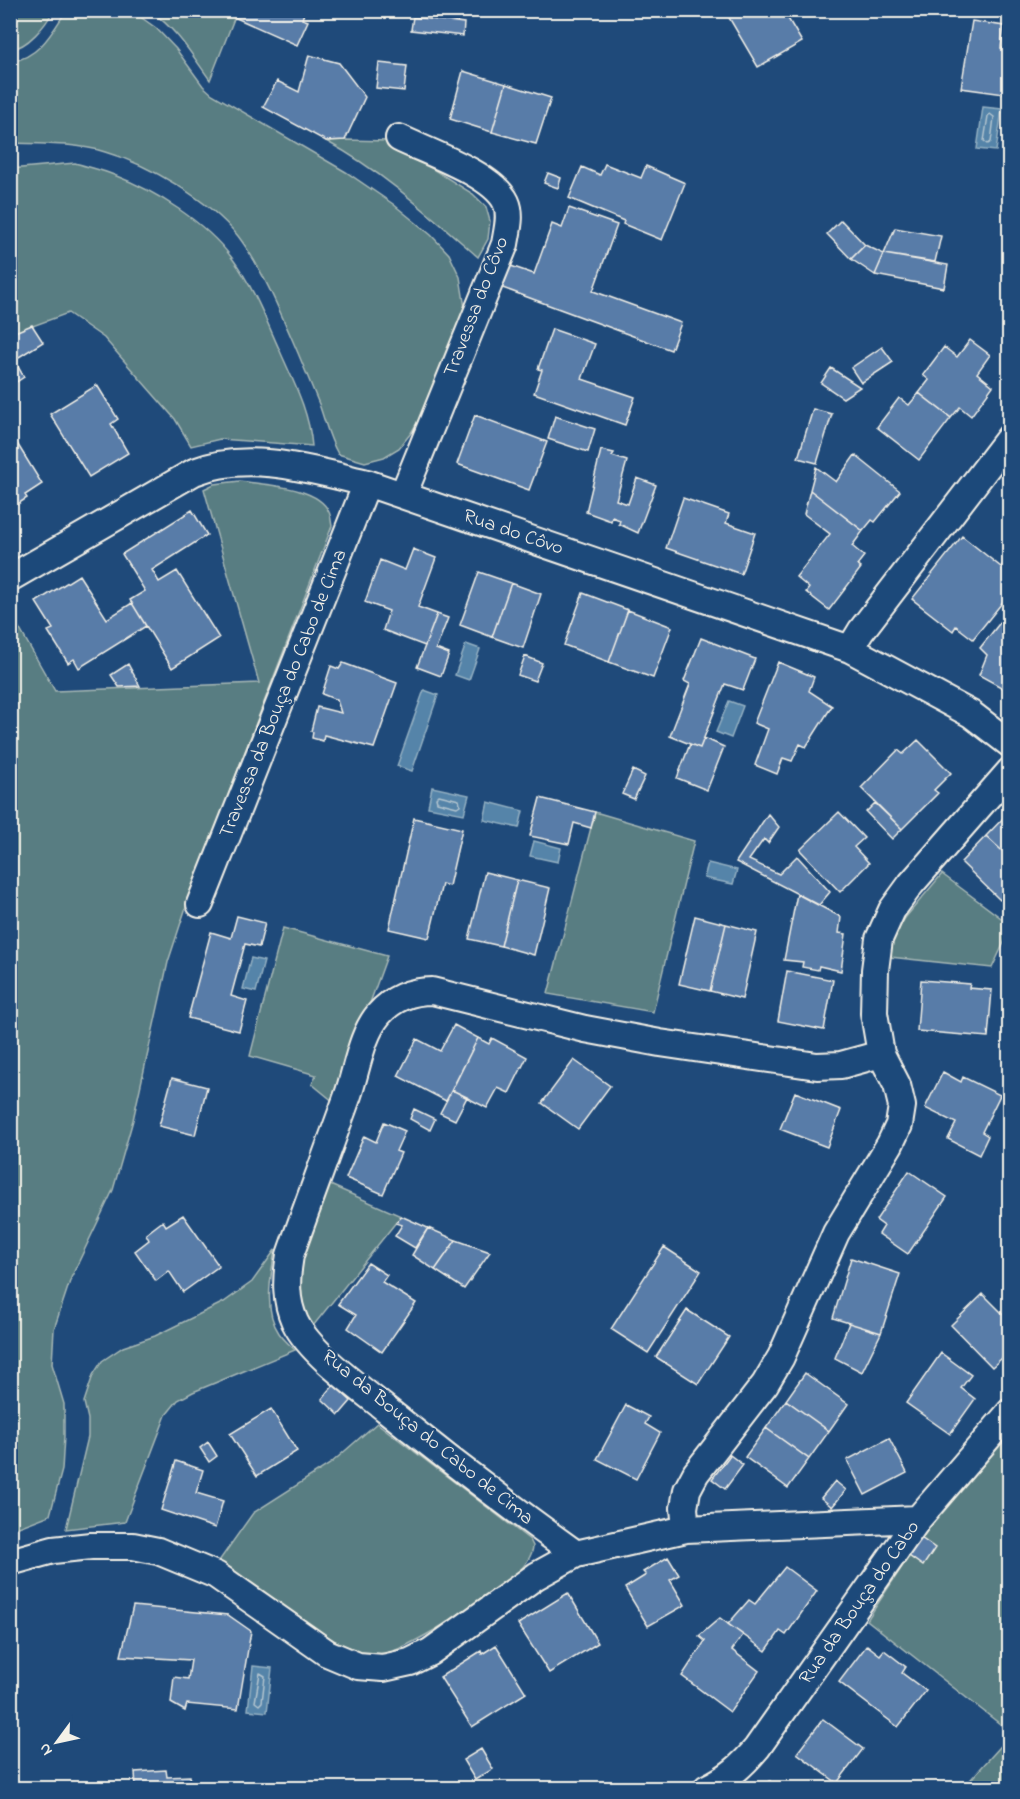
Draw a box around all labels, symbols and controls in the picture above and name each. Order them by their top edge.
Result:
street label: Travessa do Côvo [437,233,517,381]
street label: Rua do Côvo [459,502,567,564]
street label: Travessa da Bouça do Cabo de Cima [213,545,355,843]
street label: Rua da Bouça do Cabo de Cima [315,1343,539,1533]
street label: Rua da Bouça do Cabo [792,1515,928,1691]
north arrow [27,1712,87,1772]
text: N [33,1738,59,1760]

